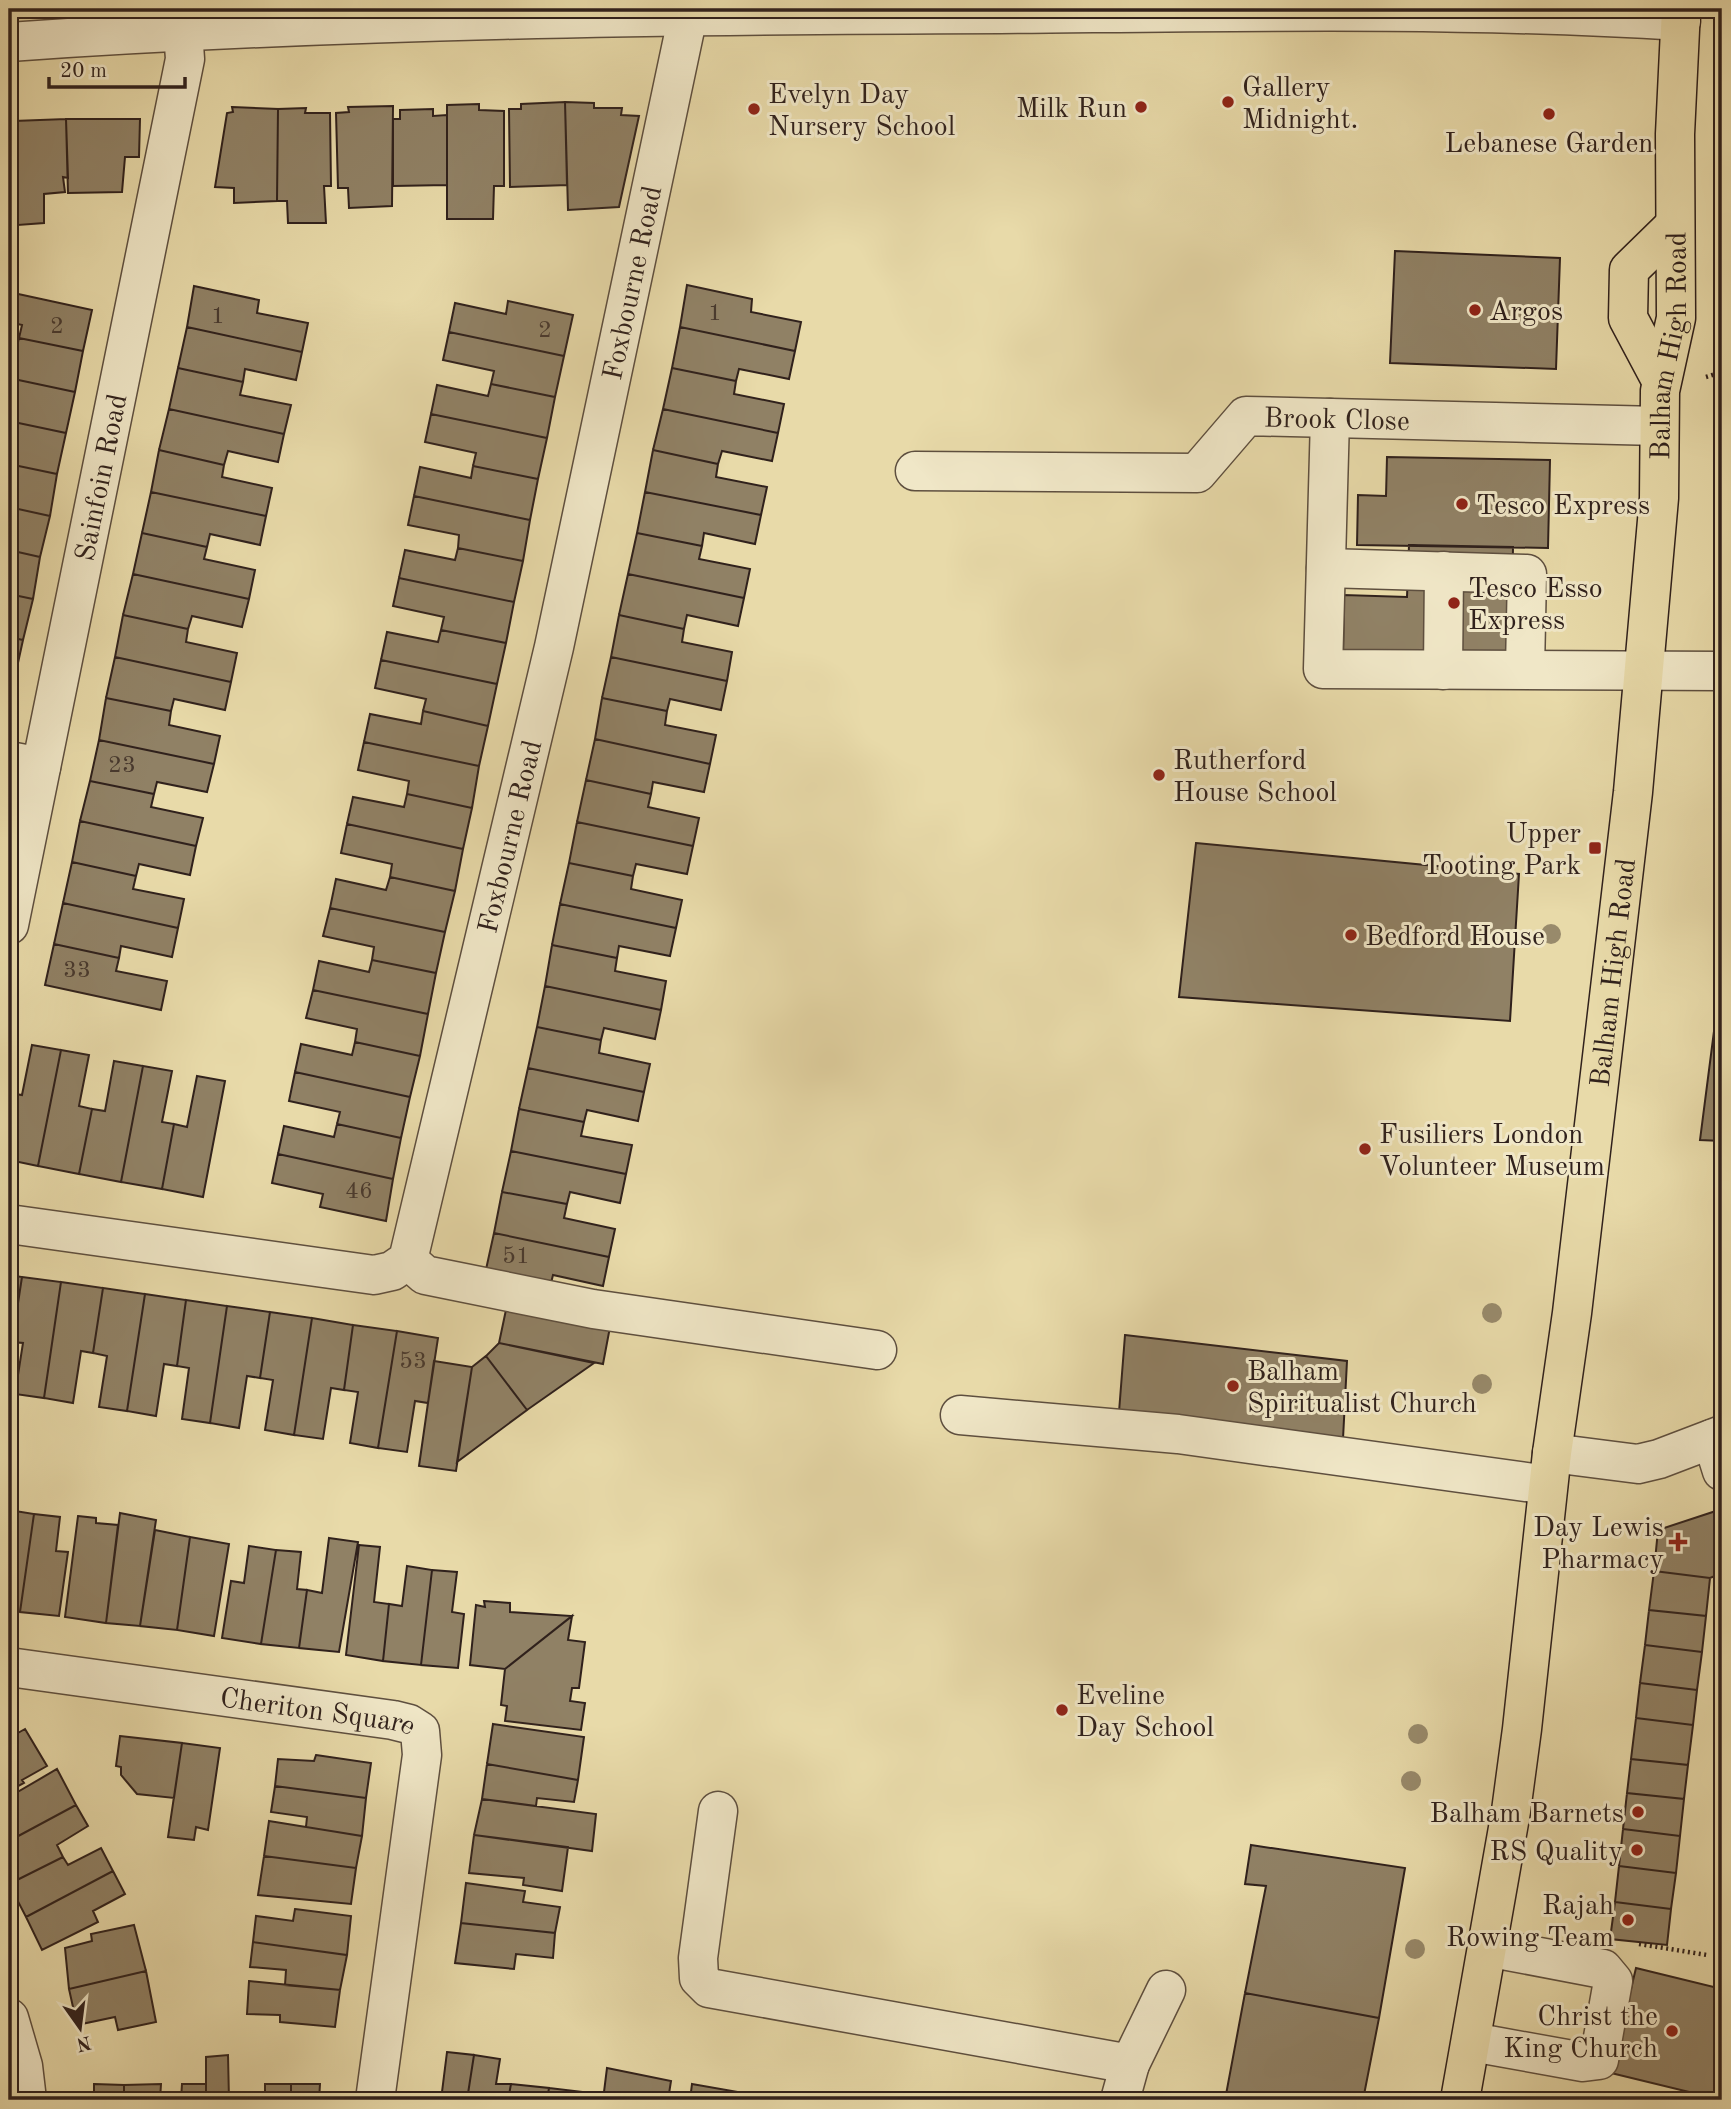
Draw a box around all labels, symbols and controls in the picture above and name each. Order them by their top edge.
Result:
scale bar [49,46,186,90]
text: 20 m [60,61,107,82]
place label: Gallery Midnight. [1242,75,1358,135]
place label: Evelyn Day Nursery School [768,82,955,142]
marker: Gallery Midnight. [1220,94,1236,110]
place label: Milk Run [1016,96,1127,124]
marker: Milk Run [1133,99,1149,115]
marker: Evelyn Day Nursery School [746,101,762,117]
marker: Lebanese Garden [1541,106,1557,122]
place label: Lebanese Garden [1445,131,1653,159]
street label: Foxbourne Road [600,184,668,383]
street label: Balham High Road [1648,232,1693,460]
place label: Argos [1489,299,1563,327]
house number: 1 [708,302,722,326]
marker: Argos [1467,302,1483,318]
house number: 1 [211,305,225,329]
house number: 2 [50,315,64,339]
house number: 2 [538,319,552,343]
street label: Sainfoin Road [72,392,134,564]
street label: Brook Close [1263,405,1410,437]
place label: Tesco Express [1476,493,1650,521]
marker: Tesco Express [1454,496,1470,512]
place label: Tesco Esso Express [1468,576,1603,636]
marker: Tesco Esso Express [1446,595,1462,611]
street label: Foxbourne Road [475,738,548,936]
place label: Rutherford House School [1173,748,1337,808]
house number: 23 [108,754,136,778]
marker: Rutherford House School [1151,767,1167,783]
place label: Upper Tooting Park [1422,821,1581,881]
marker: Upper Tooting Park [1587,840,1603,856]
street label: Balham High Road [1588,857,1642,1089]
place label: Bedford House [1365,924,1545,952]
marker: Bedford House [1343,927,1359,943]
house number: 33 [63,959,91,983]
place label: Fusiliers London Volunteer Museum [1379,1122,1605,1182]
marker: Fusiliers London Volunteer Museum [1357,1141,1373,1157]
house number: 46 [345,1180,373,1204]
house number: 51 [502,1245,530,1269]
house number: 53 [399,1350,427,1374]
place label: Balham Spiritualist Church [1247,1359,1477,1419]
marker: Balham Spiritualist Church [1225,1378,1241,1394]
place label: Day Lewis Pharmacy [1533,1515,1664,1575]
marker: Day Lewis Pharmacy [1670,1534,1686,1550]
place label: Eveline Day School [1076,1683,1214,1743]
street label: Cheriton Square [218,1685,420,1742]
marker: Eveline Day School [1054,1702,1070,1718]
place label: Balham Barnets [1430,1801,1624,1829]
marker: Balham Barnets [1630,1804,1646,1820]
place label: RS Quality [1490,1839,1623,1867]
marker: RS Quality [1629,1842,1645,1858]
place label: Rajah Rowing Team [1446,1893,1614,1953]
marker: Rajah Rowing Team [1620,1912,1636,1928]
north arrow [46,1994,116,2064]
place label: Christ the King Church [1503,2004,1658,2064]
marker: Christ the King Church [1664,2023,1680,2039]
text: N [74,2031,93,2053]

